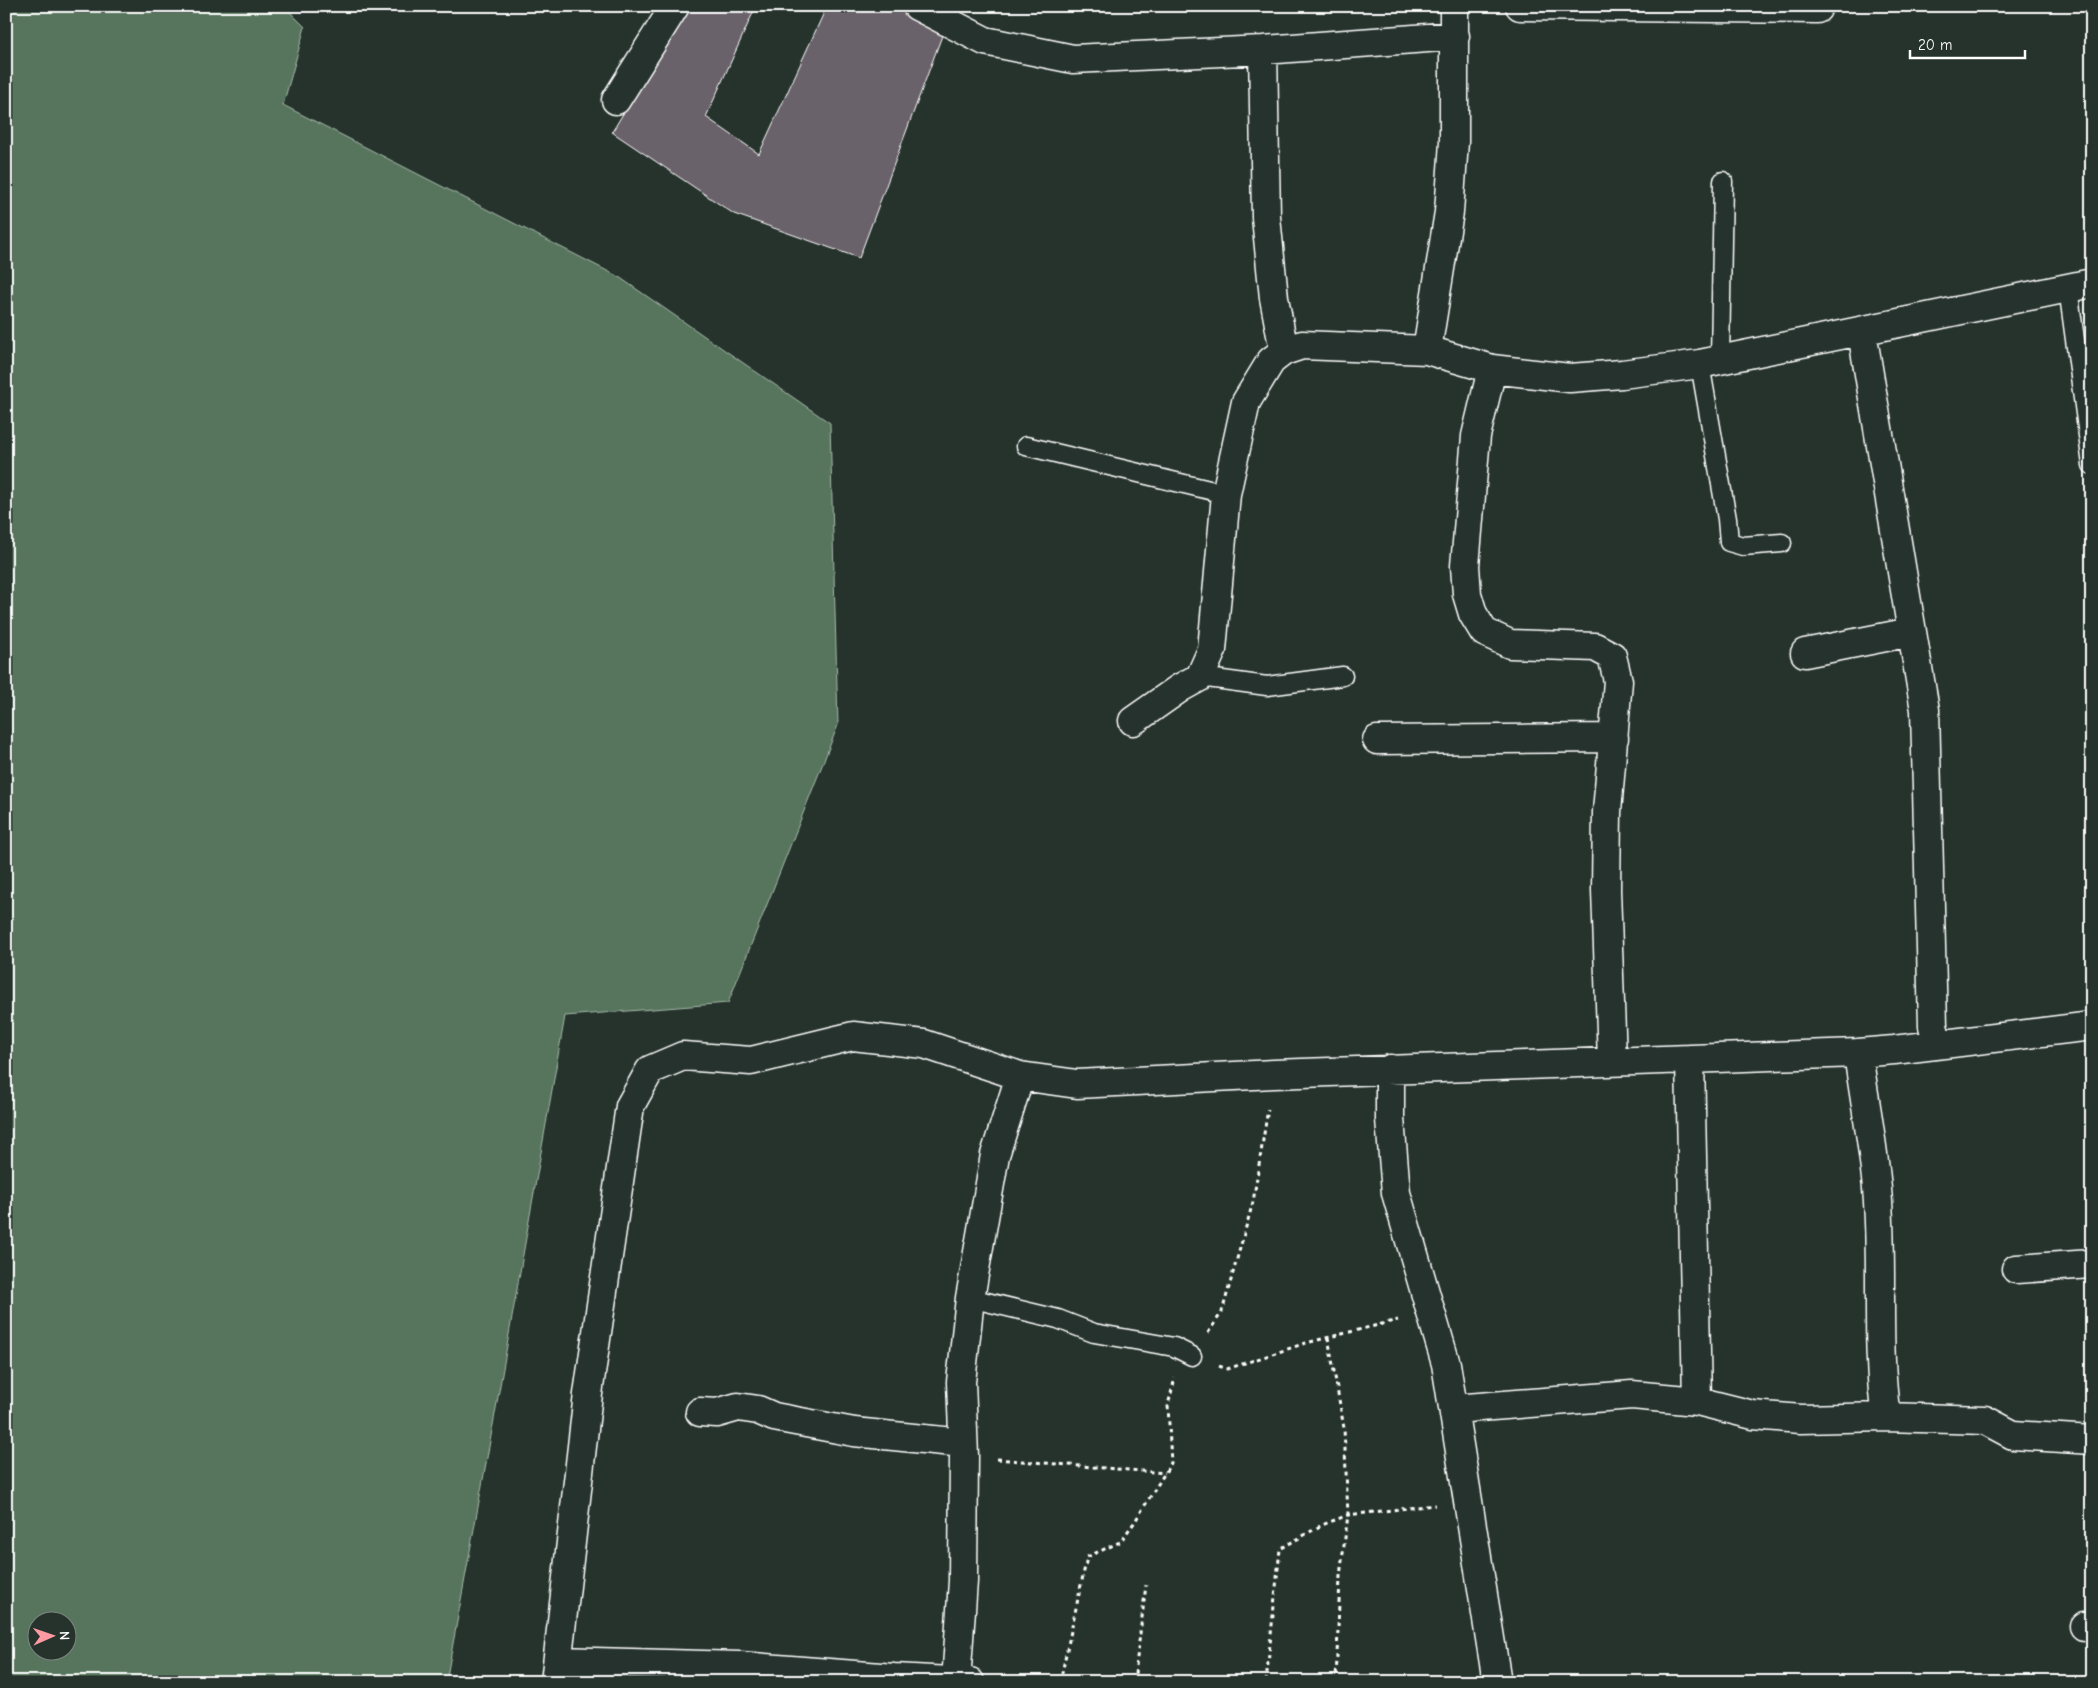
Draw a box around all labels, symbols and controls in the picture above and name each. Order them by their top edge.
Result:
scale bar [1910,28,2026,60]
text: 20 m [1918,36,1952,54]
north arrow [28,1610,78,1660]
text: N [56,1631,73,1640]

